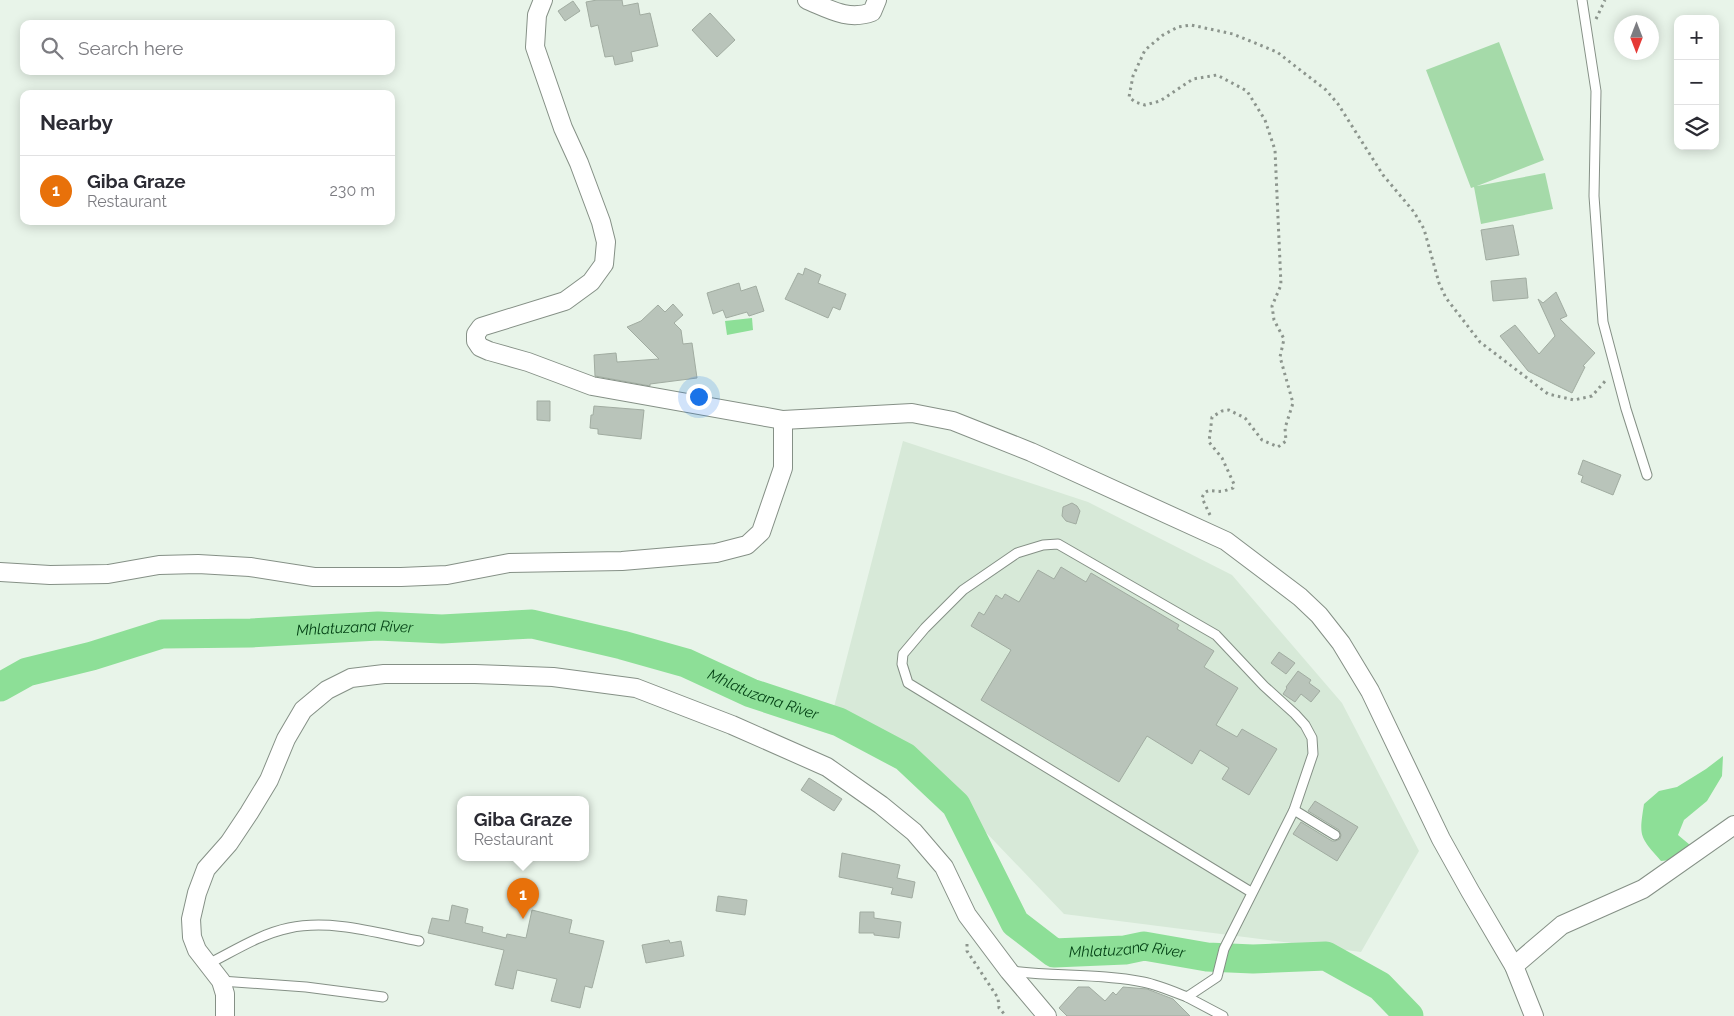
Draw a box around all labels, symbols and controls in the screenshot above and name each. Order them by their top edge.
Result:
north arrow [1614,15,1659,60]
map controls [1674,15,1719,150]
button: + [1674,15,1719,60]
search box [20,20,395,75]
icon: search [38,34,66,62]
text: Search here [78,37,184,59]
button: − [1674,60,1719,105]
button: layers [1674,105,1719,150]
text: Nearby [40,110,113,135]
text: Giba Graze [87,170,186,192]
text: 1 [52,181,60,200]
text: 230 m [330,181,375,200]
text: Restaurant [87,192,167,211]
your location [686,384,712,410]
water label: Mhlatuzana River [296,617,414,639]
water label: Mhlatuzana River [705,665,822,724]
popup [457,796,589,861]
text: Giba Graze [474,808,572,830]
text: Restaurant [474,830,553,849]
pin: 1 [507,878,539,919]
water label: Mhlatuzana River [1068,936,1187,962]

